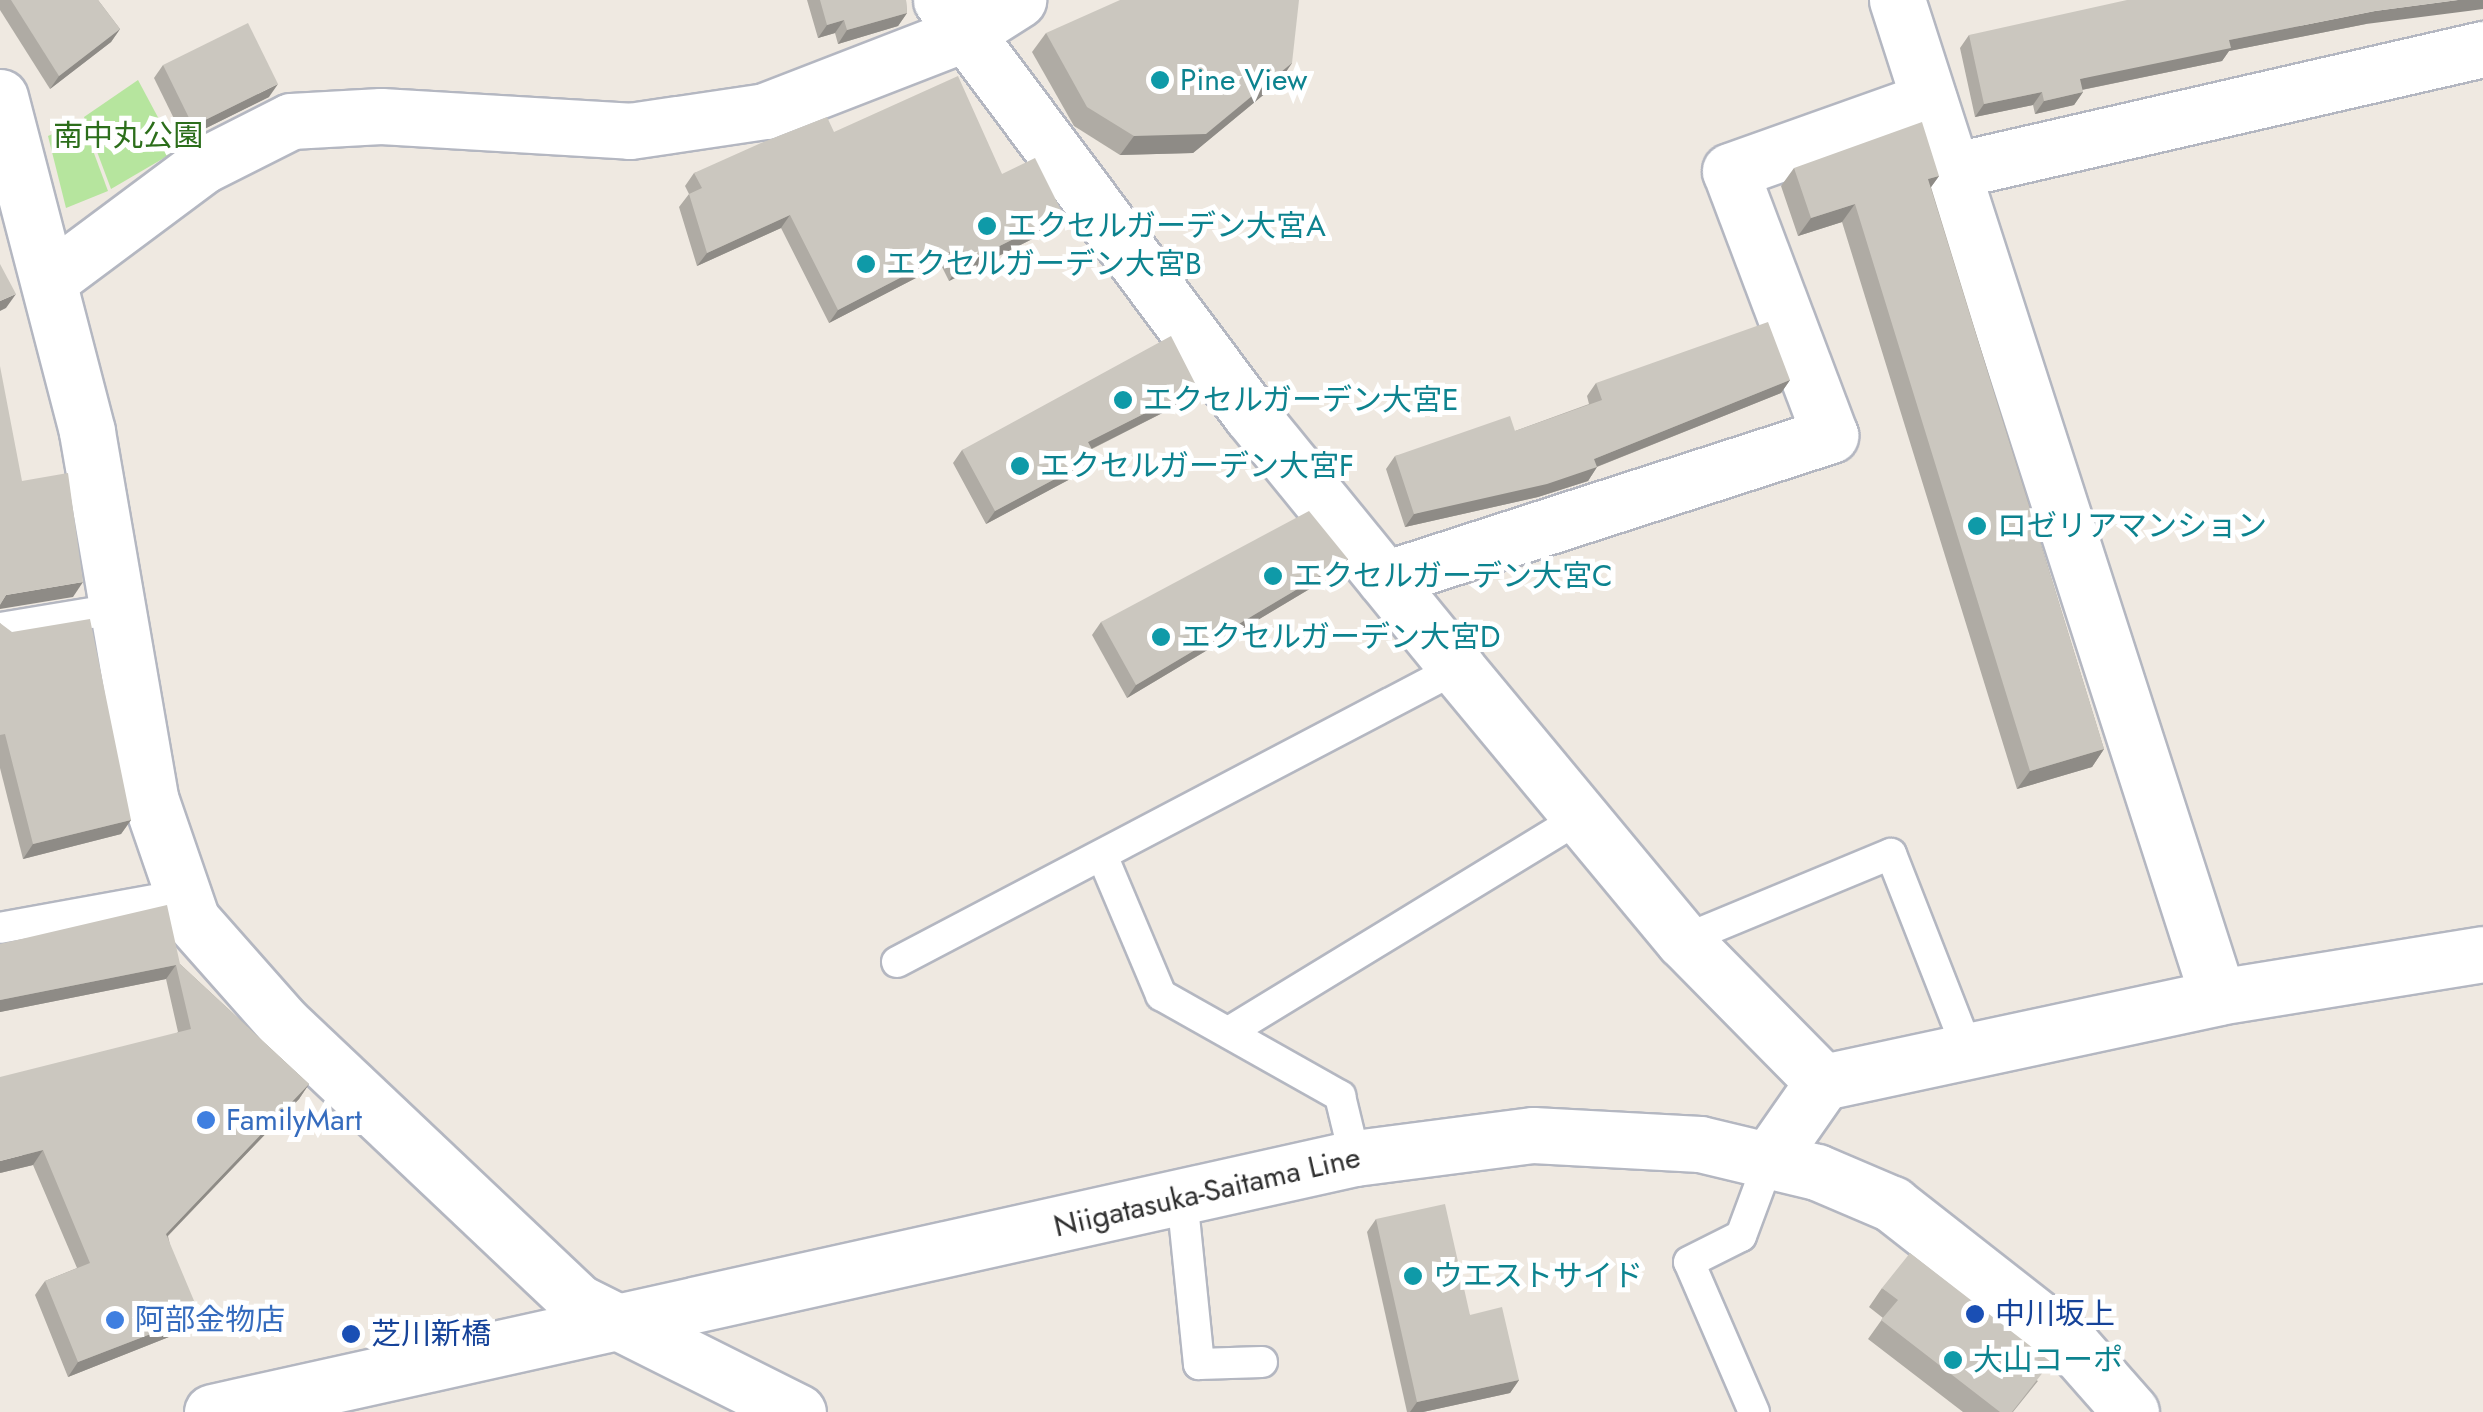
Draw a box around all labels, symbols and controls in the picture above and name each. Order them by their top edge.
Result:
place label: Pine View [1180,62,1307,98]
marker: Pine View [1149,69,1171,91]
park label: 南中丸公園 [53,118,203,154]
place label: エクセルガーデン大宮A [1007,208,1327,244]
marker: エクセルガーデン大宮A [976,215,998,237]
place label: エクセルガーデン大宮B [886,246,1203,282]
marker: エクセルガーデン大宮B [855,253,877,275]
place label: エクセルガーデン大宮E [1143,382,1459,418]
marker: エクセルガーデン大宮E [1112,389,1134,411]
place label: エクセルガーデン大宮F [1040,448,1355,484]
marker: エクセルガーデン大宮F [1009,455,1031,477]
place label: ロゼリアマンション [1997,508,2267,544]
marker: ロゼリアマンション [1966,515,1988,537]
place label: エクセルガーデン大宮C [1293,558,1614,594]
marker: エクセルガーデン大宮C [1262,565,1284,587]
place label: エクセルガーデン大宮D [1181,619,1501,655]
marker: エクセルガーデン大宮D [1150,626,1172,648]
place label: FamilyMart [226,1102,362,1138]
marker: FamilyMart [195,1109,217,1131]
street label: Niigatasuka-Saitama Line [1050,1139,1364,1245]
place label: ウエストサイド [1433,1258,1643,1294]
marker: ウエストサイド [1402,1265,1424,1287]
place label: 中川坂上 [1995,1296,2115,1332]
place label: 阿部金物店 [135,1302,285,1338]
marker: 中川坂上 [1964,1303,1986,1325]
marker: 阿部金物店 [104,1309,126,1331]
place label: 芝川新橋 [371,1316,491,1352]
marker: 芝川新橋 [340,1323,362,1345]
place label: 大山コーポ [1973,1342,2123,1378]
marker: 大山コーポ [1942,1349,1964,1371]

